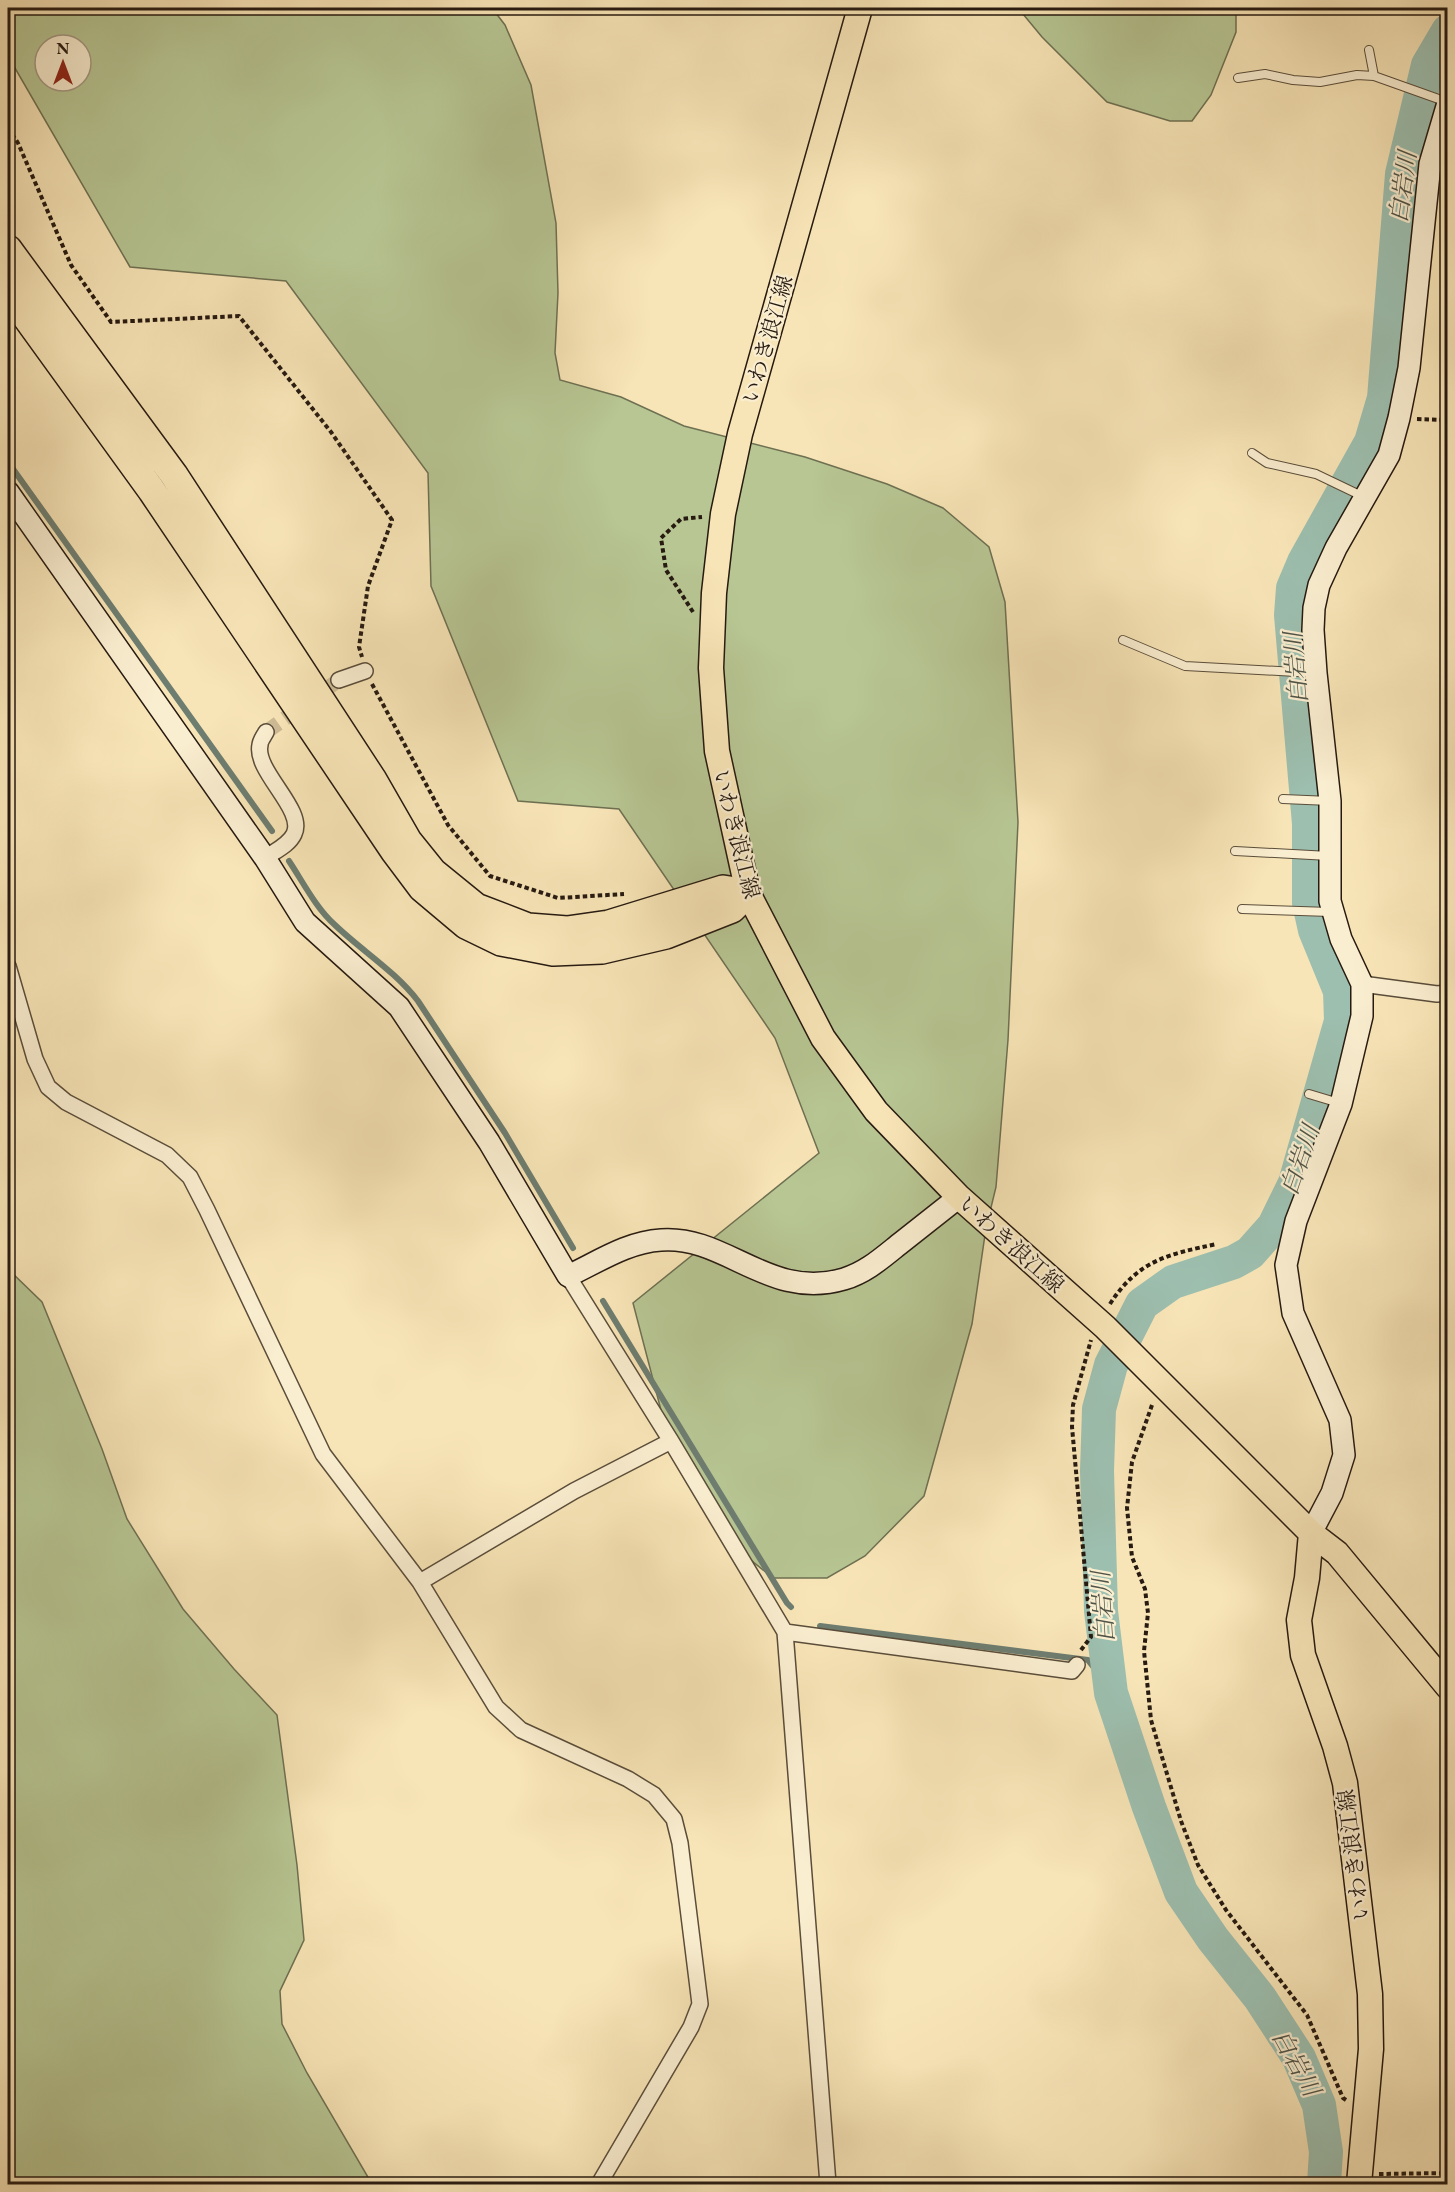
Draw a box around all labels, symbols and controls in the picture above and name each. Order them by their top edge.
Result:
north arrow [33,33,93,93]
text: N [57,38,70,59]
water label: 白岩川 [1382,146,1423,225]
street label: いわき浪江線 [735,272,800,407]
water label: 白岩川 [1277,628,1314,705]
street label: いわき浪江線 [706,767,767,902]
water label: 白岩川 [1273,1118,1327,1199]
street label: いわき浪江線 [953,1189,1070,1299]
water label: 白岩川 [1084,1567,1120,1644]
street label: いわき浪江線 [1331,1788,1376,1922]
water label: 白岩川 [1265,2024,1329,2104]

